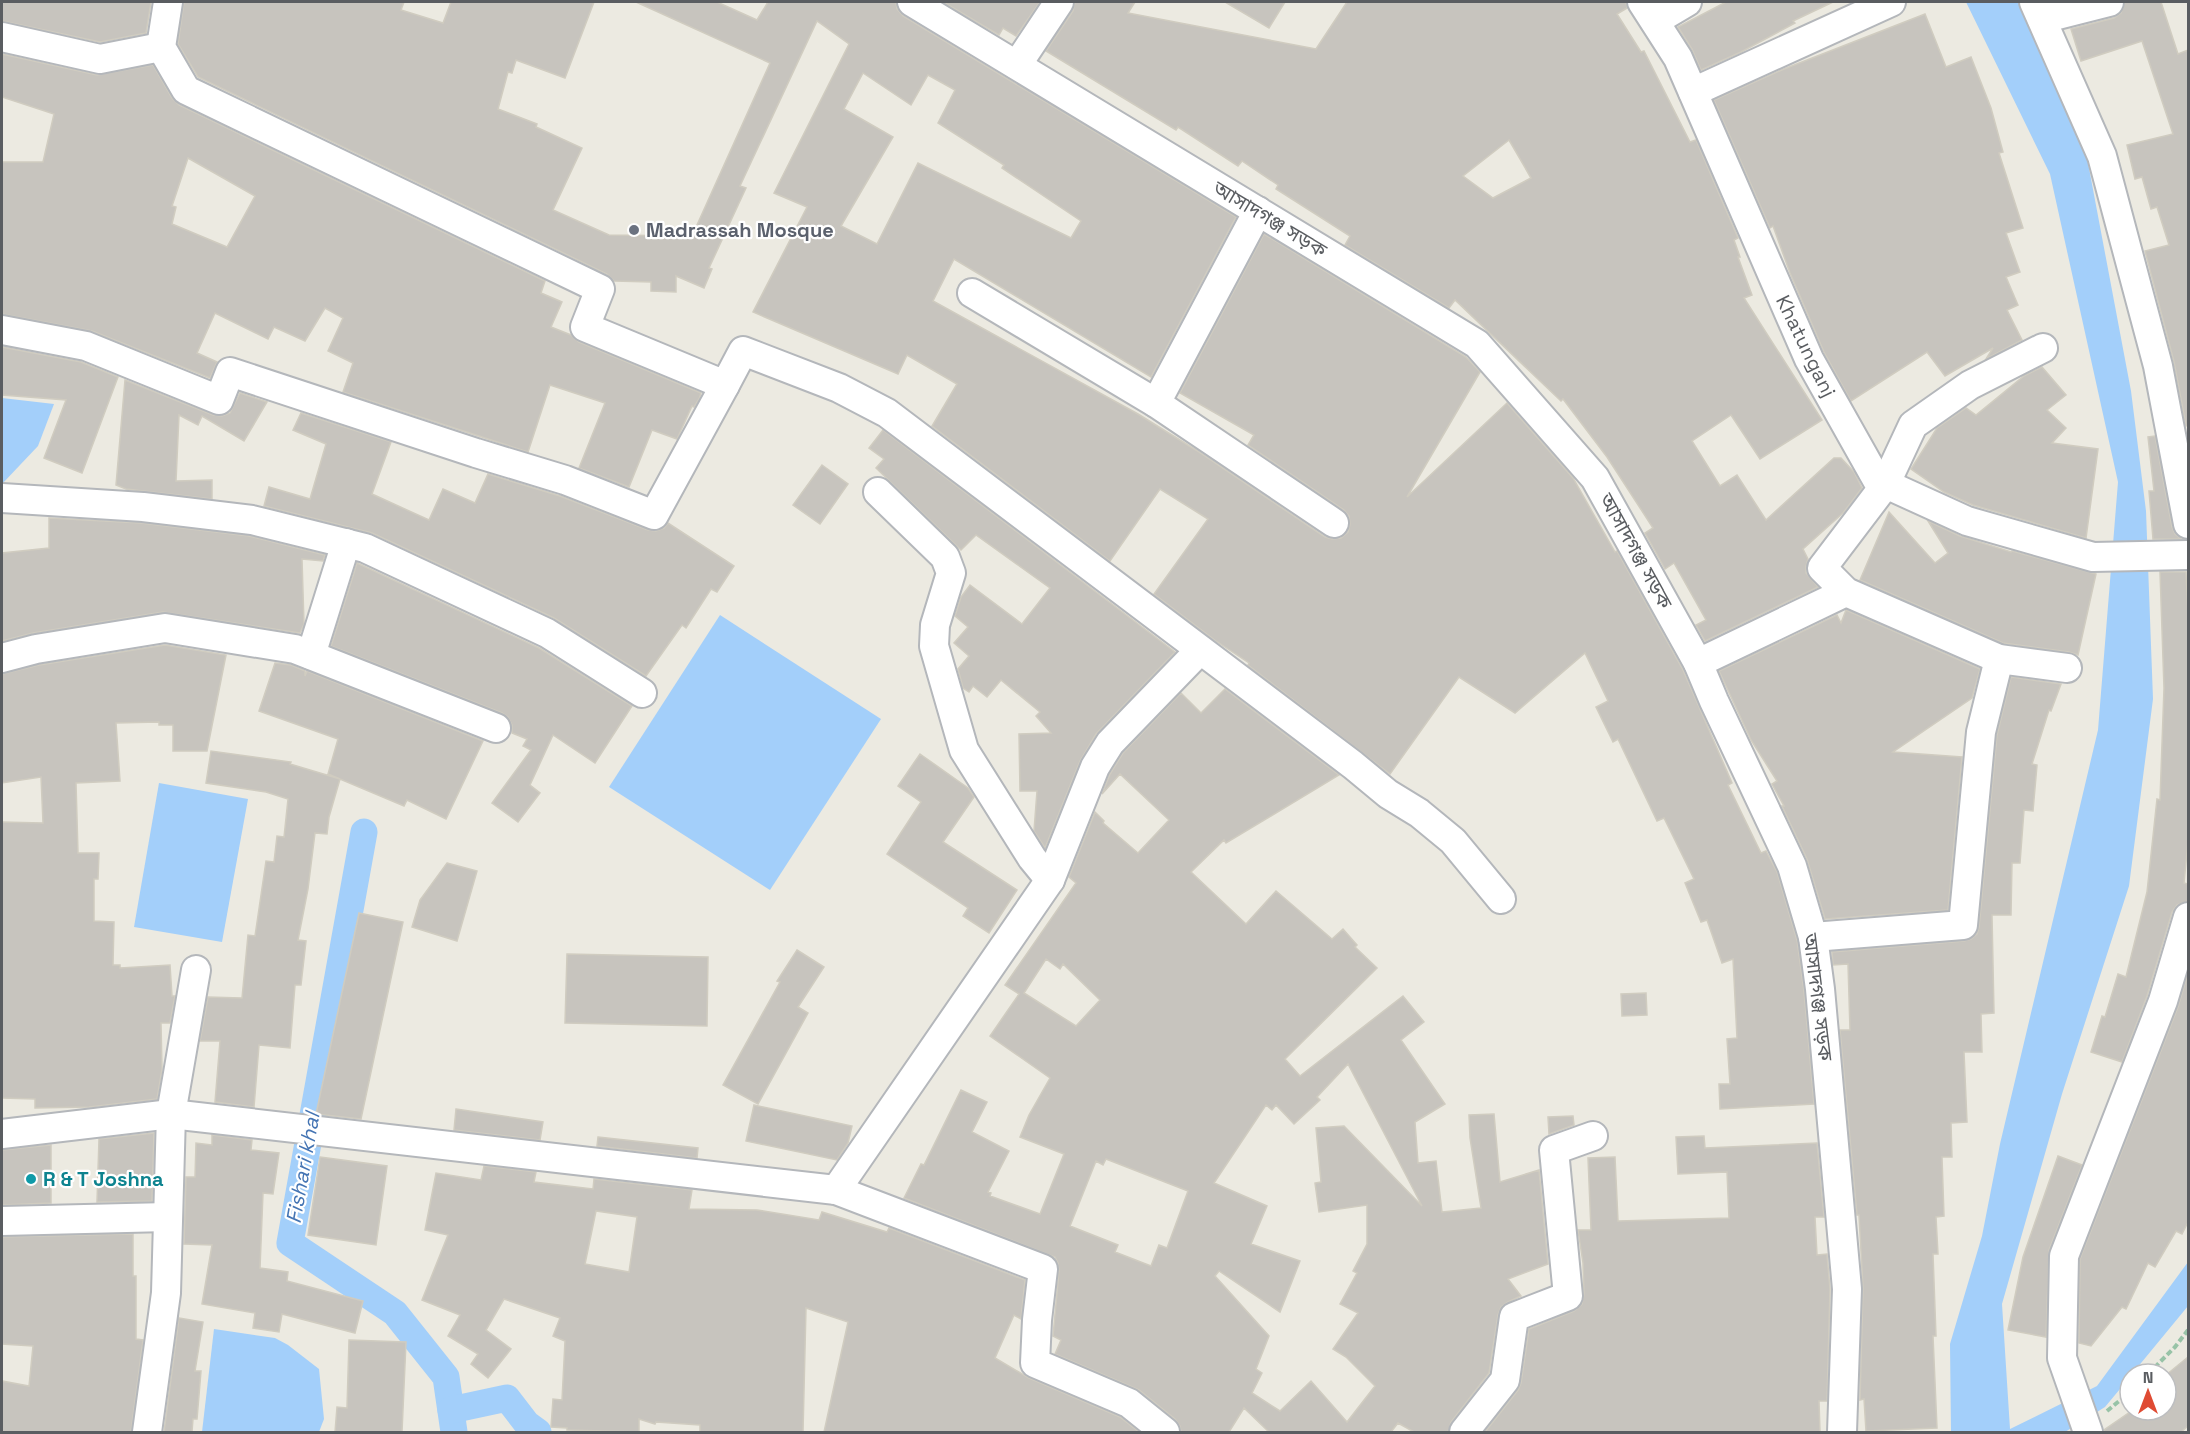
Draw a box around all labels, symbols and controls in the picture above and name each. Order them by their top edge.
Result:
street label: আসাদগঞ্জ সড়ক [1208,174,1332,264]
place label: Madrassah Mosque [646,217,834,243]
marker: Madrassah Mosque [627,223,641,237]
street label: Khatunganj [1770,291,1842,401]
street label: আসাদগঞ্জ সড়ক [1593,488,1679,614]
street label: আসাদগঞ্জ সড়ক [1797,931,1839,1063]
water label: Fishari khal [279,1107,326,1226]
place label: R & T Joshna [43,1166,164,1192]
marker: R & T Joshna [24,1172,38,1186]
north arrow [2118,1362,2178,1422]
text: N [2143,1367,2153,1388]

